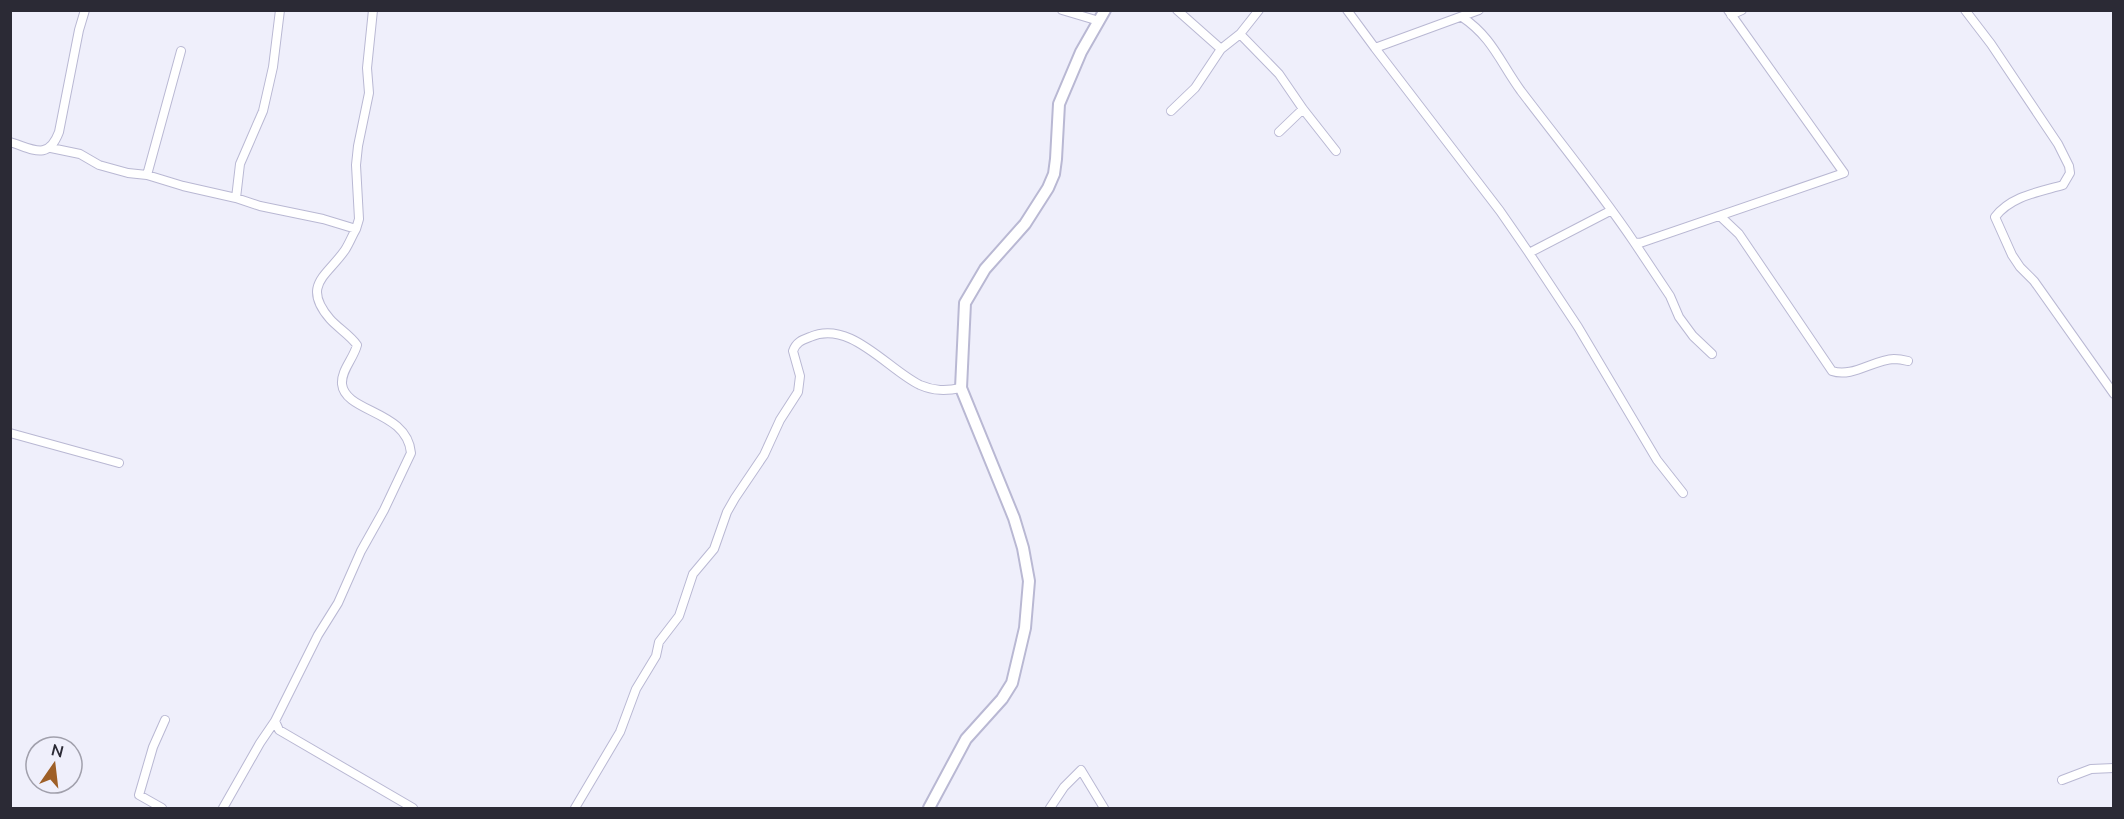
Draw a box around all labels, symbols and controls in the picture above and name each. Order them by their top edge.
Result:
north arrow [24,735,84,795]
text: N [49,739,66,762]

